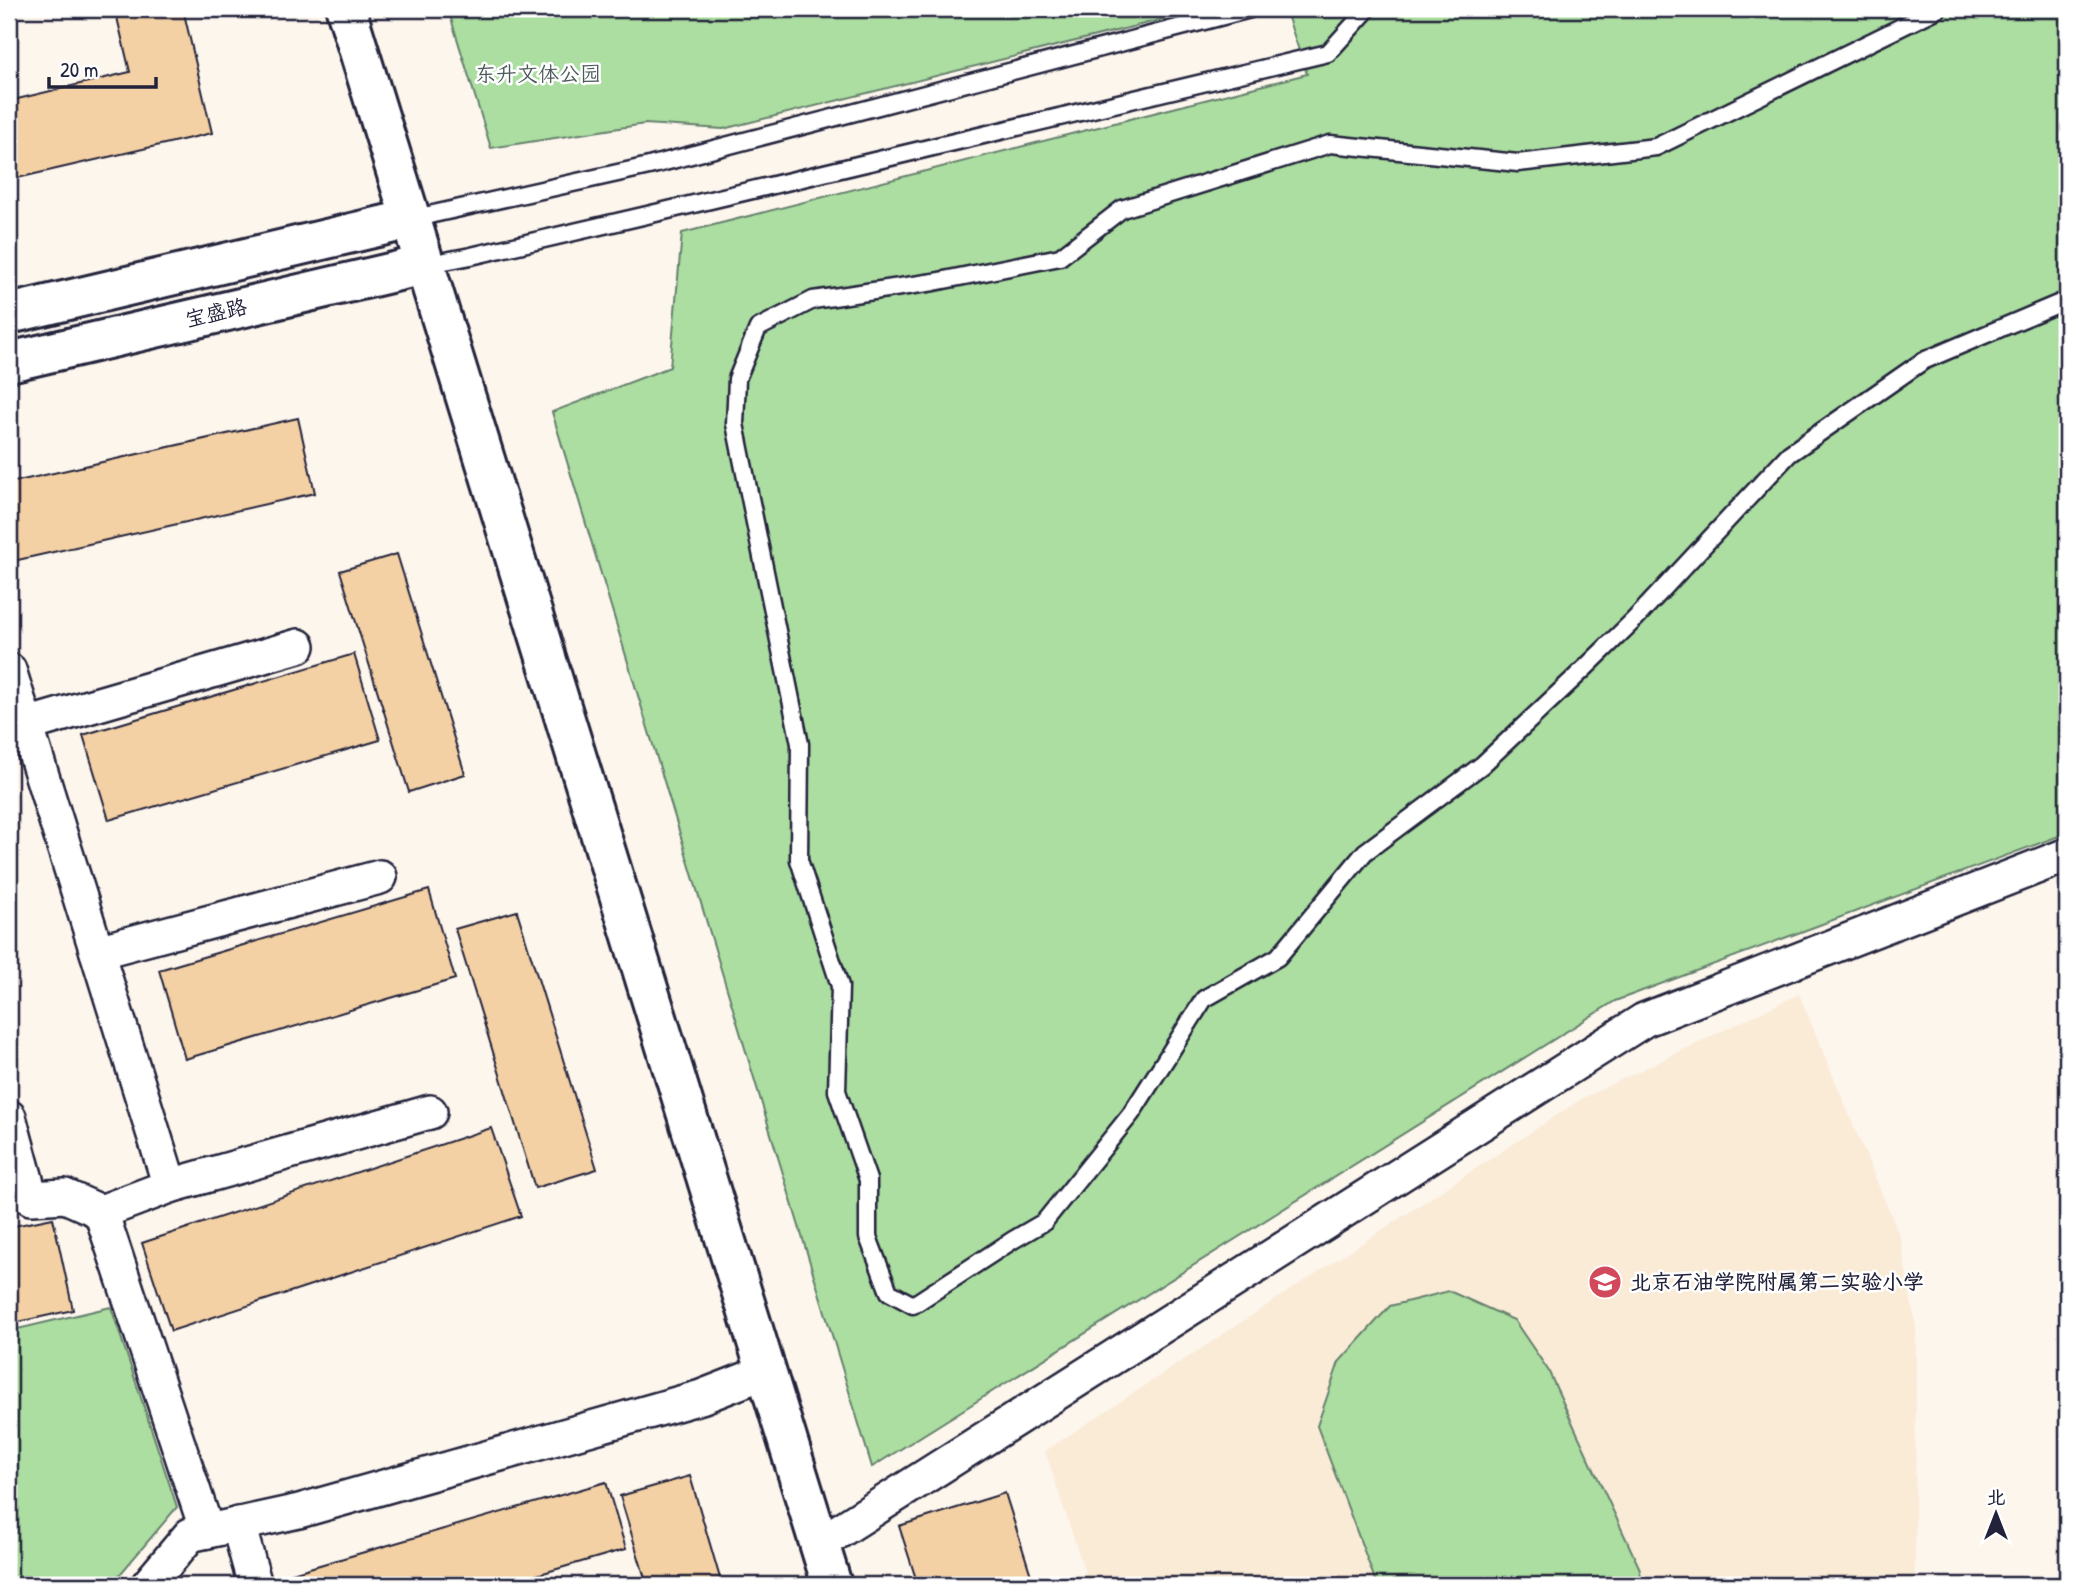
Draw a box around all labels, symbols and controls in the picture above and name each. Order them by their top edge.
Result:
scale bar [49,46,156,90]
text: 20 m [60,55,98,84]
park label: 东升文体公园 [475,59,601,88]
street label: 宝盛路 [182,291,250,334]
school or university icon: 北京石油学院附属第二实验小学 [1586,1263,1624,1301]
place label: 北京石油学院附属第二实验小学 [1630,1267,1924,1296]
north arrow [1960,1478,2030,1548]
text: 北 [1986,1484,2006,1510]

